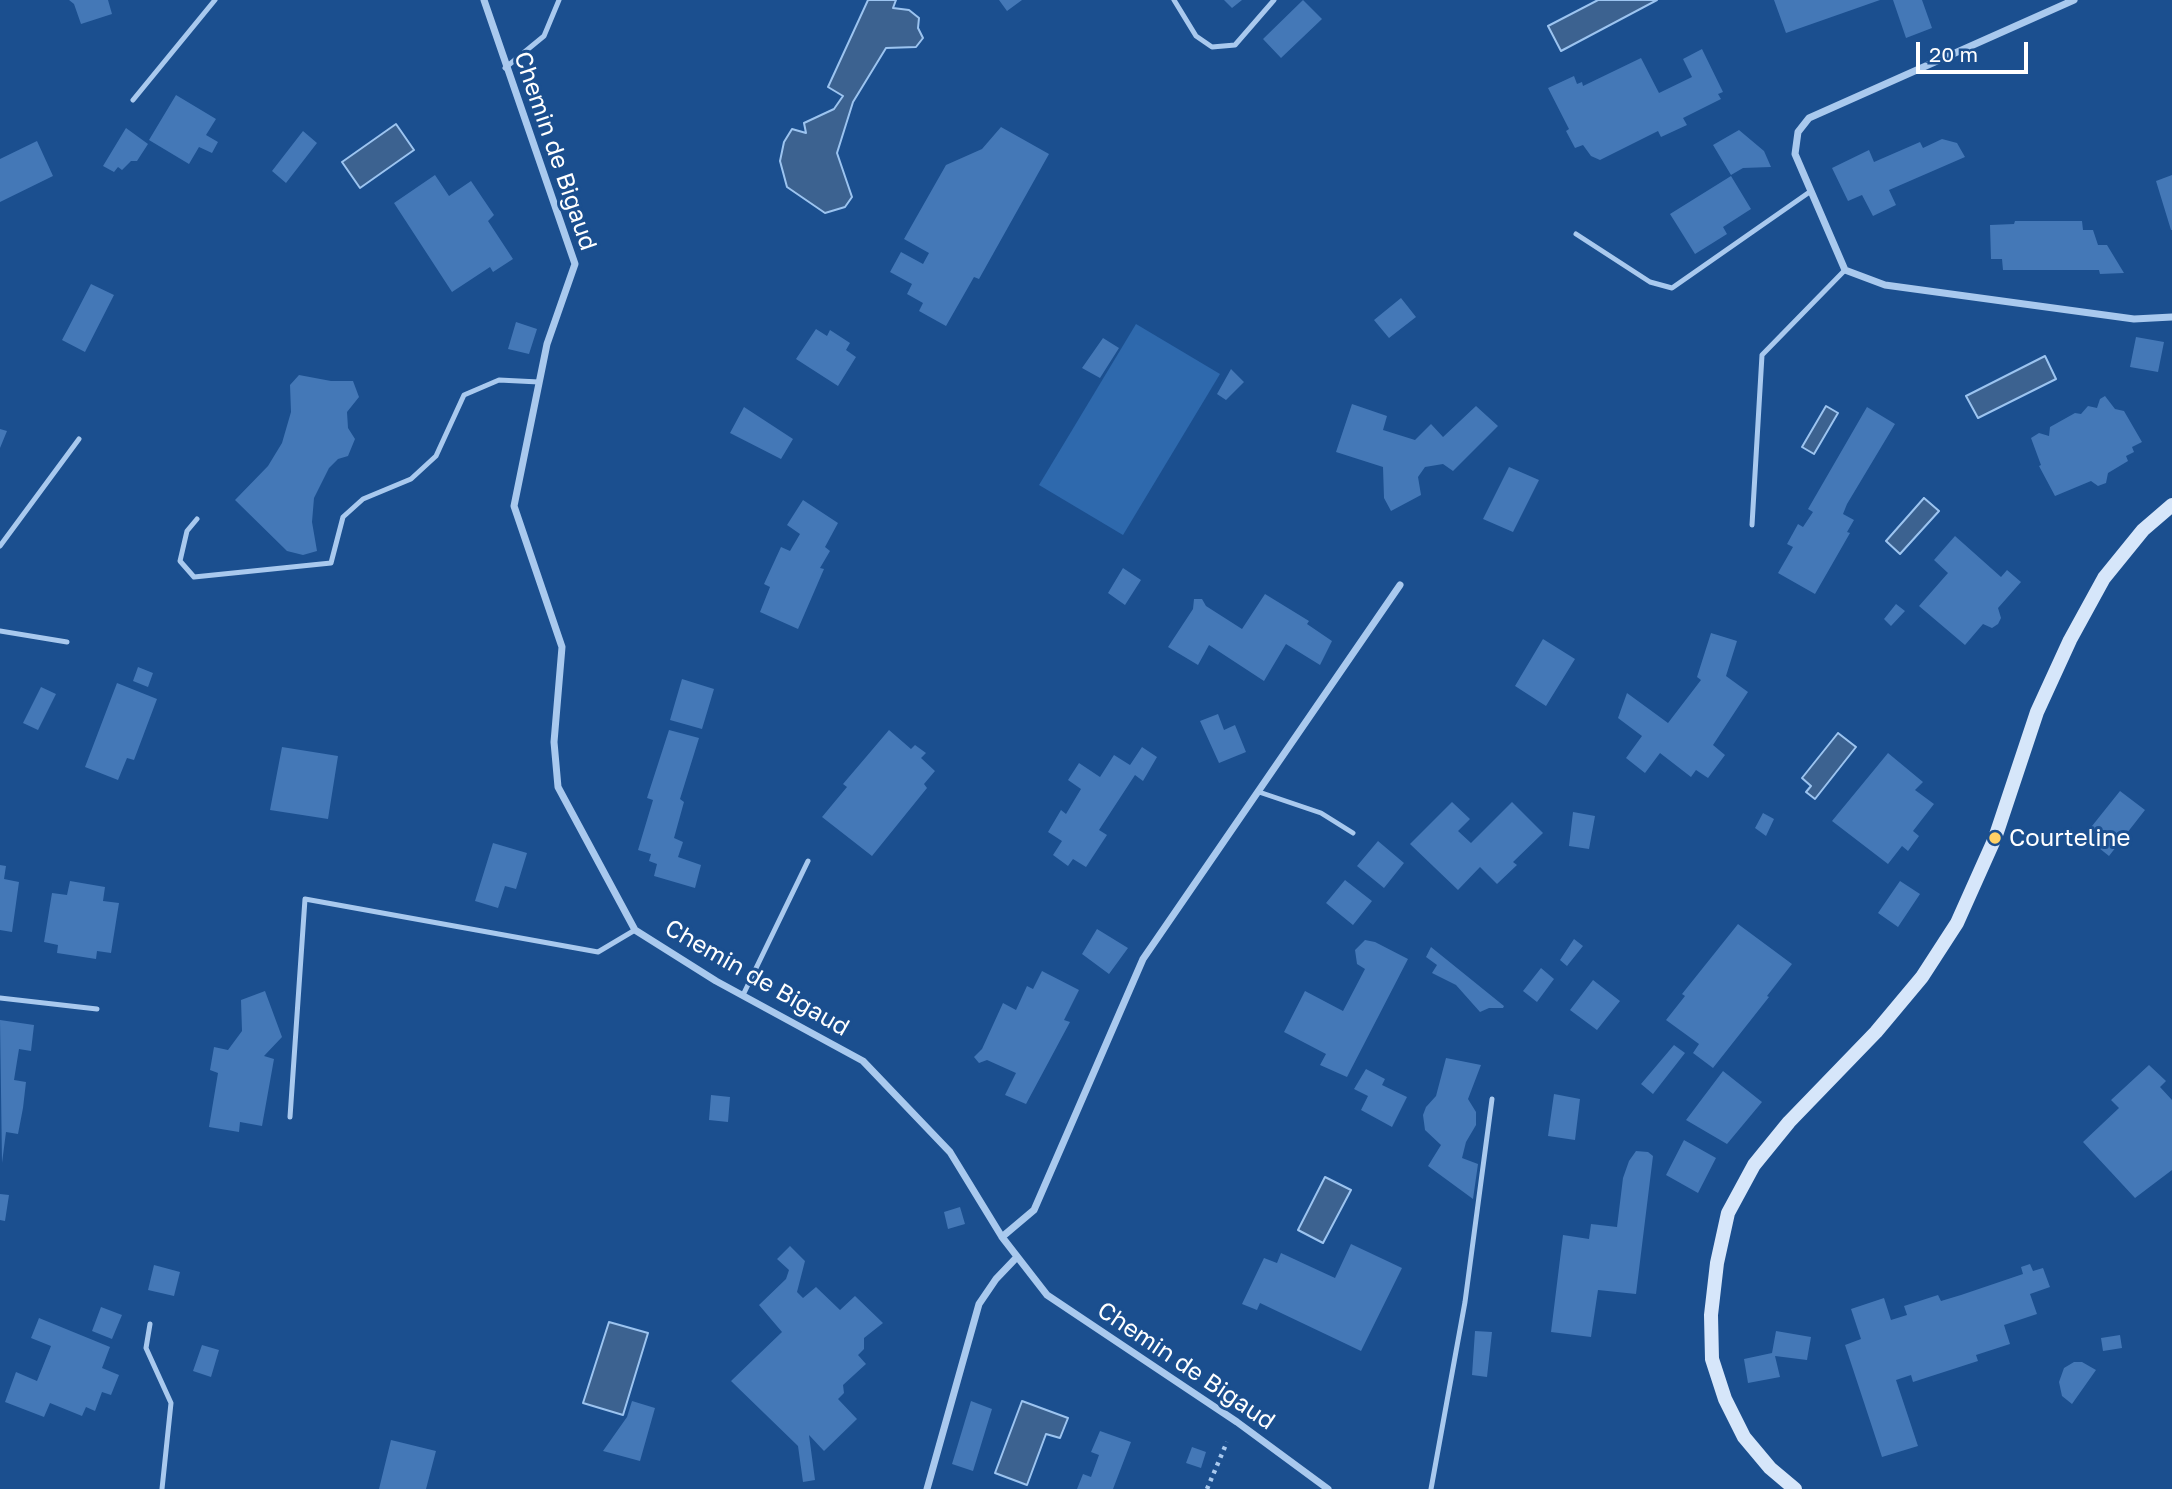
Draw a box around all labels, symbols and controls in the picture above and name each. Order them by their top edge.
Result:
scale bar [1920,28,2032,72]
text: 20 m [1929,41,1978,67]
street label: Chemin de Bigaud [507,48,603,254]
place label: Courteline [2009,824,2130,852]
marker: Courteline [1987,830,2003,846]
street label: Chemin de Bigaud [660,913,854,1043]
street label: Chemin de Bigaud [1092,1296,1280,1436]

